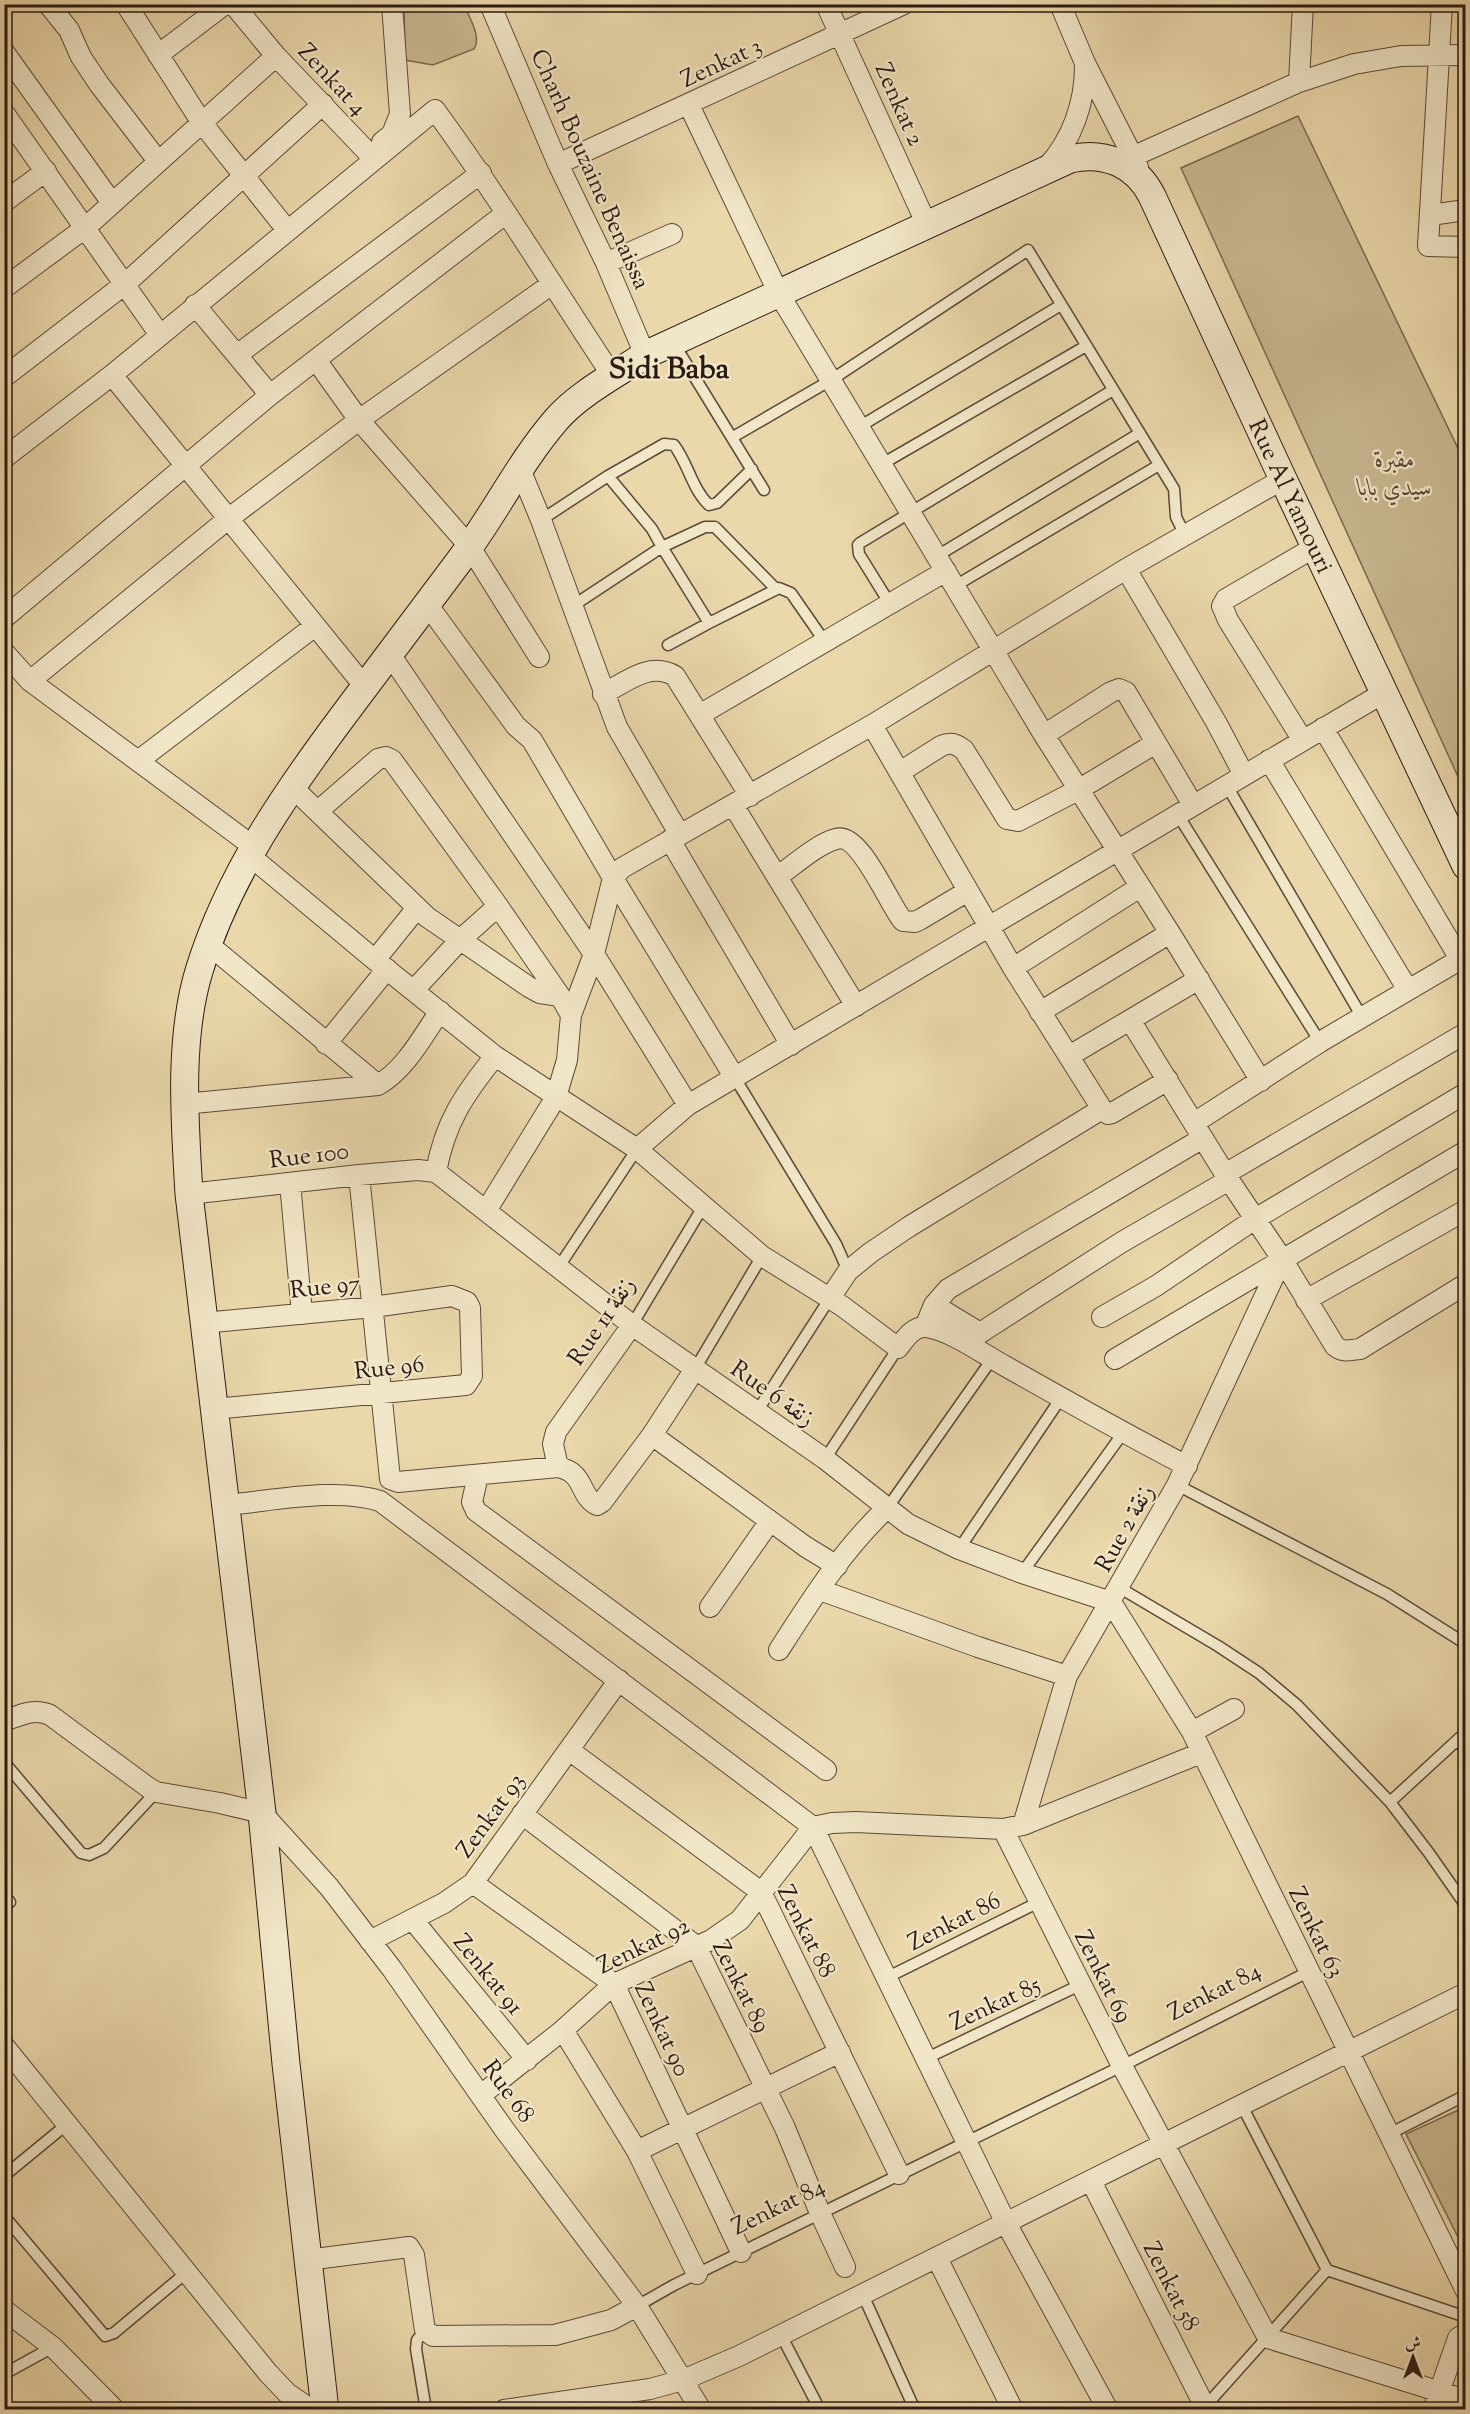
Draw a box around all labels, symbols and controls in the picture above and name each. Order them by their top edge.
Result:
street label: Zenkat 3 [676,30,768,97]
street label: Zenkat 4 [289,37,374,124]
street label: Charh Bouzaine Benaissa [521,44,658,295]
street label: Zenkat 2 [865,58,931,152]
district label: Sidi Baba [609,349,730,392]
street label: Rue Al Yamouri [1239,414,1340,580]
park label: مقبرة سيدي بابا [1356,444,1432,506]
street label: Rue 100 [267,1135,351,1179]
street label: Rue 97 [288,1267,362,1309]
street label: Rue 11 زنقة [560,1271,645,1373]
street label: Rue 96 [352,1348,426,1390]
street label: Rue 6 زنقة [723,1353,821,1436]
street label: Rue 2 زنقة [1088,1479,1164,1579]
street label: Zenkat 93 [449,1767,534,1866]
street label: Zenkat 88 [767,1880,843,1984]
street label: Zenkat 63 [1279,1882,1352,1984]
street label: Zenkat 86 [903,1885,1007,1961]
street label: Zenkat 92 [592,1910,696,1984]
street label: Zenkat 69 [1064,1925,1140,2029]
street label: Zenkat 91 [444,1927,531,2023]
street label: Zenkat 89 [702,1935,778,2039]
street label: Zenkat 84 [1163,1955,1267,2031]
street label: Zenkat 85 [945,1969,1047,2041]
street label: Zenkat 90 [625,1977,698,2083]
street label: Rue 68 [473,2054,542,2131]
street label: Zenkat 84 [726,2171,831,2245]
street label: Zenkat 58 [1133,2236,1207,2338]
north arrow [1383,2327,1443,2387]
text: ش [1405,2333,1421,2356]

